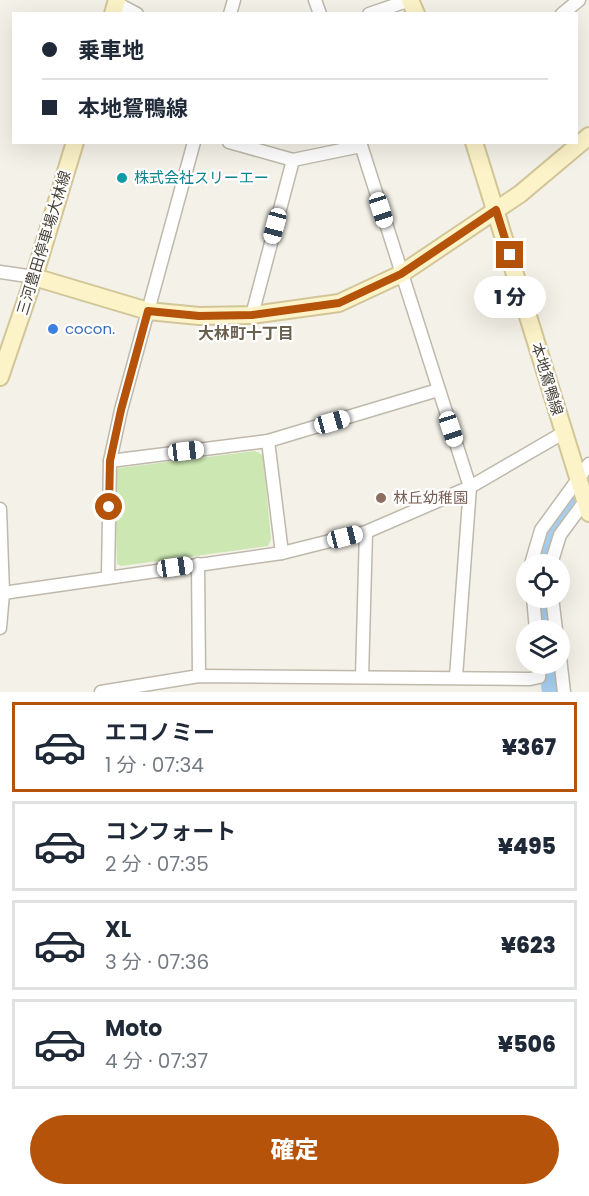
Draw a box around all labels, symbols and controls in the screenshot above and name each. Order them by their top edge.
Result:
text: 乗車地 [78,35,144,66]
text: 本地鴛鴨線 [78,93,188,124]
place label: 株式会社スリーエー [134,167,269,188]
street label: 三河豊田停車場大林線 [12,168,75,318]
marker: 株式会社スリーエー [115,171,129,185]
car [367,190,395,230]
car [262,206,288,246]
route end [496,241,523,268]
callout: 1 分 [474,276,546,318]
text: 1 分 [494,283,526,311]
place label: cocon. [65,318,115,339]
marker: cocon. [46,322,60,336]
district label: 大林町十丁目 [198,322,294,345]
street label: 本地鴛鴨線 [526,340,568,418]
car [312,408,352,436]
car [437,409,465,449]
car [167,440,205,462]
place label: 林丘幼稚園 [393,487,468,508]
marker: 林丘幼稚園 [374,491,388,505]
route start [95,493,122,520]
car [325,524,365,550]
map controls [516,554,570,674]
button: locate [516,554,570,608]
car [156,556,194,578]
button: layers [516,620,570,674]
text: エコノミー [105,717,215,748]
icon: car [33,720,87,774]
text: ¥367 [502,732,556,763]
text: 1 分 · 07:34 [105,751,204,779]
text: コンフォート [105,816,236,847]
icon: car [33,819,87,873]
text: ¥495 [498,831,556,862]
text: 2 分 · 07:35 [105,850,209,878]
text: XL [105,914,131,945]
icon: car [33,918,87,972]
text: ¥623 [501,930,556,961]
text: 3 分 · 07:36 [105,948,209,976]
text: Moto [105,1013,162,1044]
icon: car [33,1017,87,1071]
text: ¥506 [498,1029,556,1060]
text: 4 分 · 07:37 [105,1047,208,1075]
button: 確定 [30,1115,559,1184]

